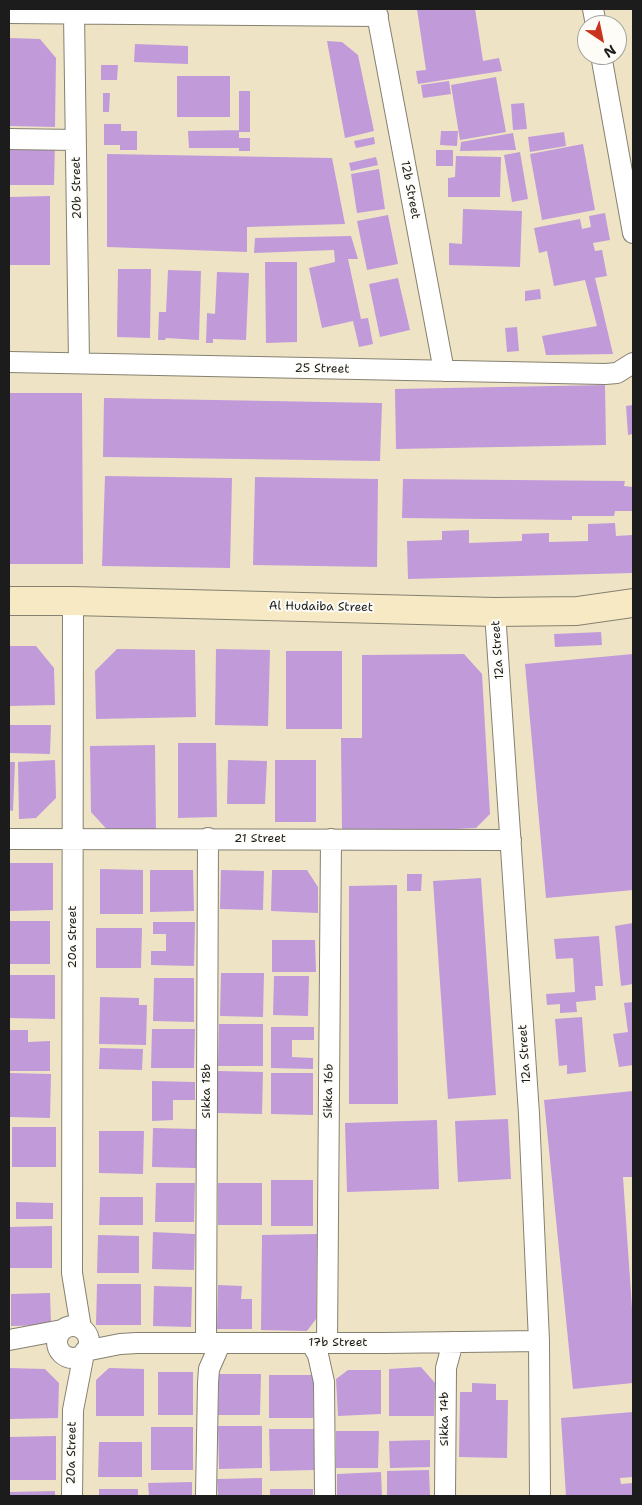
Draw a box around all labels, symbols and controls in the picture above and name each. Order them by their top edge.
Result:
north arrow [577,15,627,65]
text: N [600,41,619,62]
street label: 20b Street [69,156,85,220]
street label: 12b Street [397,160,423,220]
street label: 25 Street [294,361,350,377]
street label: Al Hudaiba Street [269,599,373,615]
street label: 12a Street [489,620,507,680]
street label: 21 Street [234,832,286,846]
street label: 20a Street [66,906,80,968]
street label: 12a Street [516,1024,534,1084]
street label: Sikka 18b [200,1064,214,1118]
street label: Sikka 16b [321,1064,337,1118]
street label: 17b Street [308,1336,368,1350]
street label: Sikka 14b [438,1392,452,1446]
street label: 20a Street [64,1421,80,1485]

